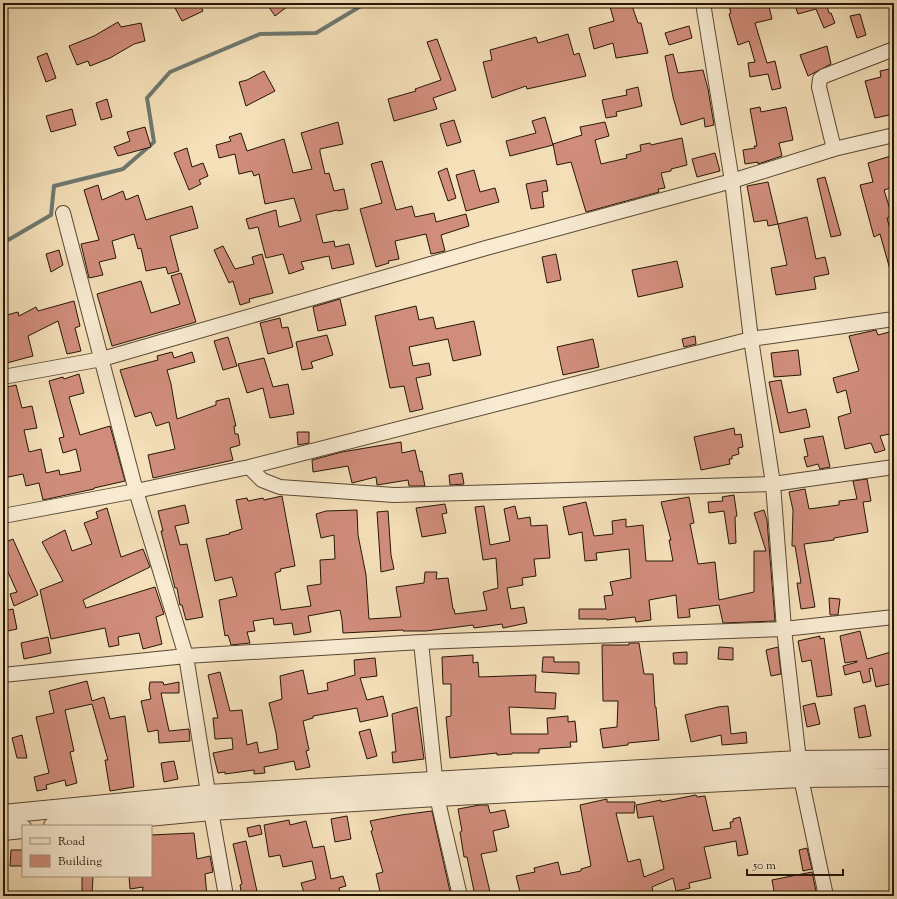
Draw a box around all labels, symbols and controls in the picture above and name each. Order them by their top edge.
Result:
legend [22,825,152,877]
text: Road [58,833,85,851]
scale bar [747,851,843,877]
text: Building [58,853,102,871]
text: 50 m [752,857,776,875]

